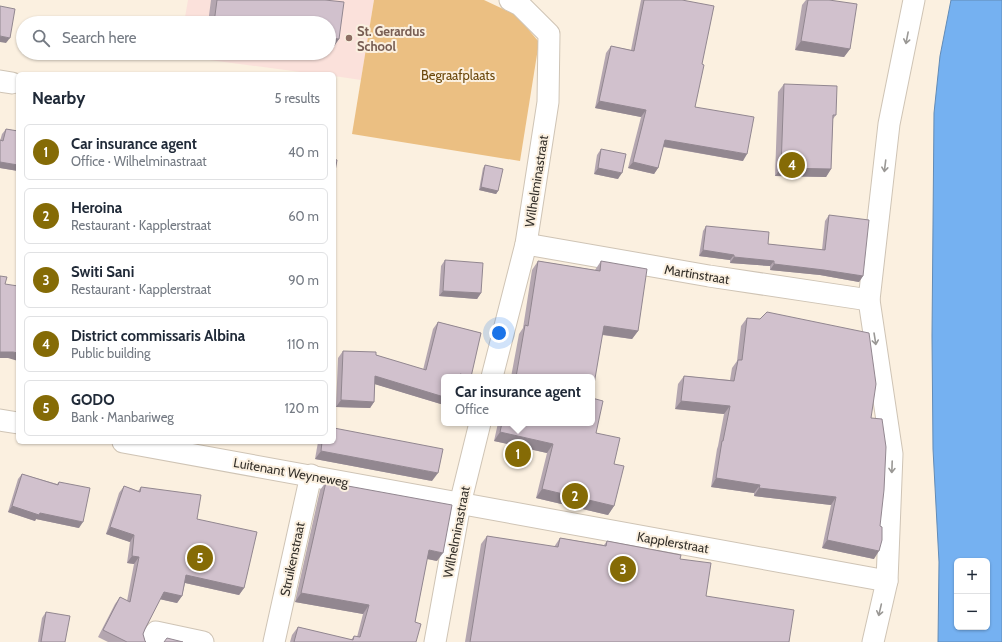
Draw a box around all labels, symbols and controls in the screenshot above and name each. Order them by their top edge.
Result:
search box [16,16,336,60]
place label: St. Gerardus School [357,23,425,54]
icon: search [30,27,52,49]
text: Search here [62,29,137,47]
one-way arrow [902,31,910,44]
marker: St. Gerardus School [344,33,354,43]
park label: Begraafplaats [421,67,496,83]
text: Nearby [32,88,85,108]
text: 5 results [274,90,320,106]
street label: Wilhelminastraat [521,133,551,228]
text: Car insurance agent [71,135,197,153]
text: 1 [44,144,48,160]
text: 40 m [288,144,319,160]
pin: 4 [779,150,805,180]
text: Office · Wilhelminastraat [71,153,207,169]
one-way arrow [881,159,888,172]
text: Heroina [71,199,122,217]
text: 2 [43,208,49,224]
text: 60 m [288,208,319,224]
text: Restaurant · Kapplerstraat [71,217,211,233]
street label: Martinstraat [663,261,731,287]
text: Switi Sani [71,263,134,281]
text: 3 [42,272,50,288]
text: 90 m [288,272,319,288]
text: Restaurant · Kapplerstraat [71,281,211,297]
your location [489,323,509,343]
text: District commissaris Albina [71,327,245,345]
one-way arrow [871,332,879,345]
text: 4 [42,336,50,352]
text: 110 m [287,336,319,352]
text: Public building [71,345,151,361]
popup [441,374,595,426]
text: Car insurance agent [455,383,581,401]
text: GODO [71,391,115,409]
text: 5 [43,400,49,416]
text: 120 m [285,400,319,416]
text: Office [455,401,489,417]
text: Bank · Manbariweg [71,409,174,425]
pin: 1 [505,439,531,469]
street label: Luitenant Weyneweg [232,454,350,490]
one-way arrow [888,460,896,473]
pin: 2 [562,481,588,511]
street label: Wilhelminastraat [439,484,473,579]
street label: Struikenstraat [276,520,308,598]
street label: Kapplerstraat [636,528,711,556]
pin: 5 [187,543,213,573]
pin: 3 [610,554,636,584]
map controls [954,558,990,630]
button: + [954,558,990,594]
button: − [954,594,990,630]
one-way arrow [876,603,884,616]

